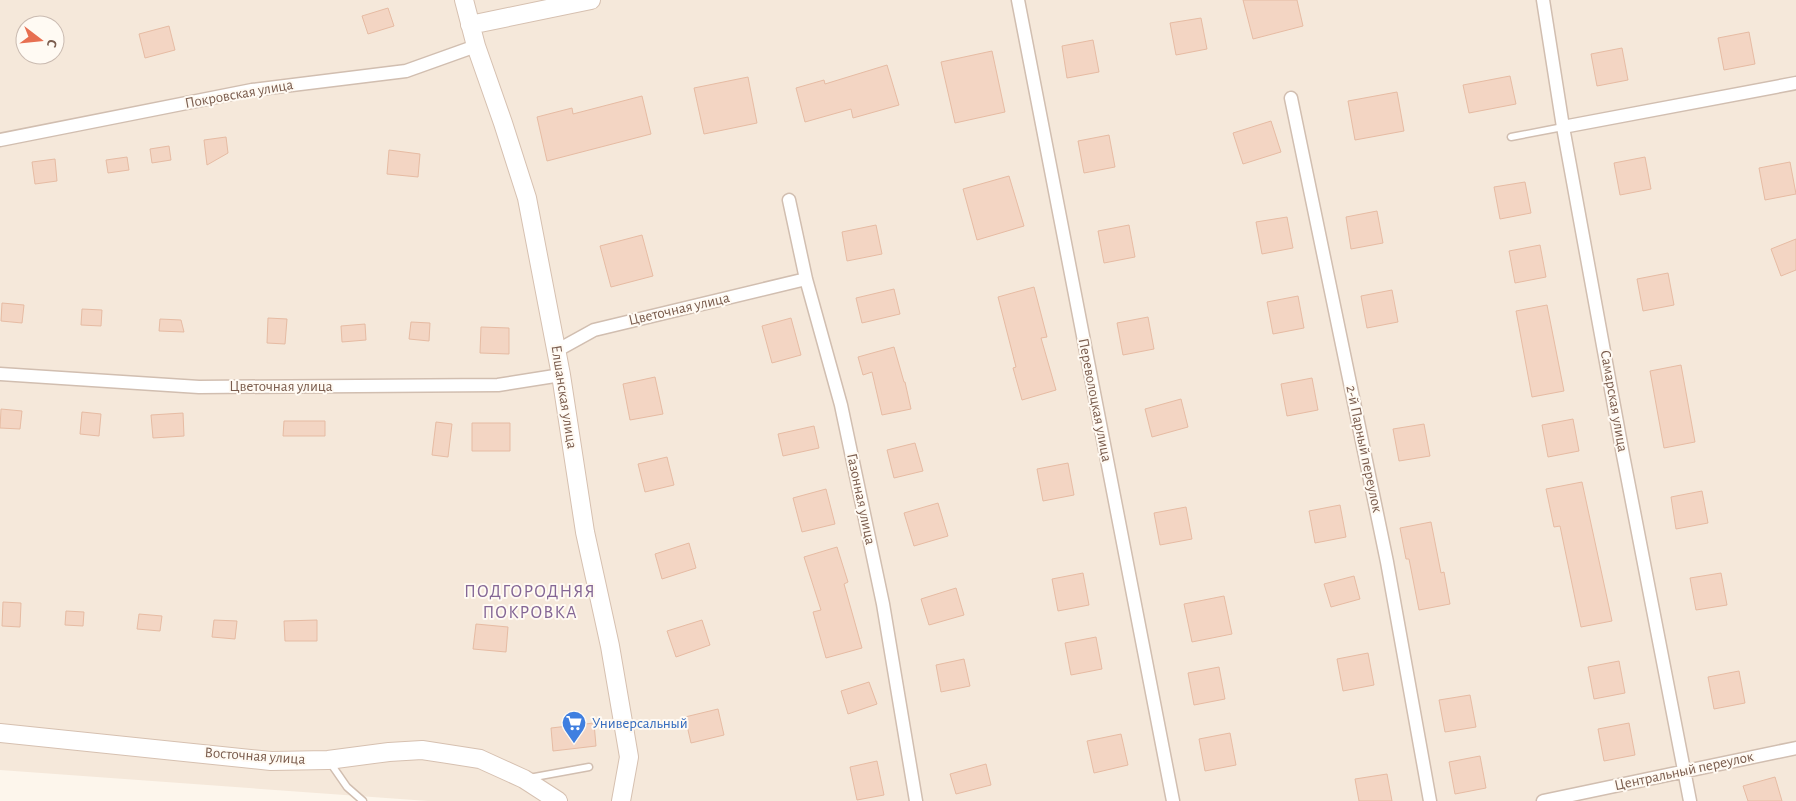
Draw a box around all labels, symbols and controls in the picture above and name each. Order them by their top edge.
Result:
north arrow [15,15,65,65]
text: С [44,38,59,49]
street label: Покровская улица [184,77,294,111]
street label: Цветочная улица [627,290,731,328]
street label: Переволоцкая улица [1076,337,1114,463]
street label: Елшанская улица [548,344,580,450]
street label: Самарская улица [1598,349,1630,453]
street label: Цветочная улица [229,379,333,394]
street label: 2-й Парный переулок [1343,384,1385,514]
street label: Газонная улица [844,452,878,546]
district label: ПОДГОРОДНЯЯ ПОКРОВКА [464,583,596,622]
supermarket icon: Универсальный [561,710,587,744]
place label: Универсальный [592,716,688,731]
street label: Восточная улица [204,745,306,767]
street label: Центральный переулок [1613,749,1755,793]

